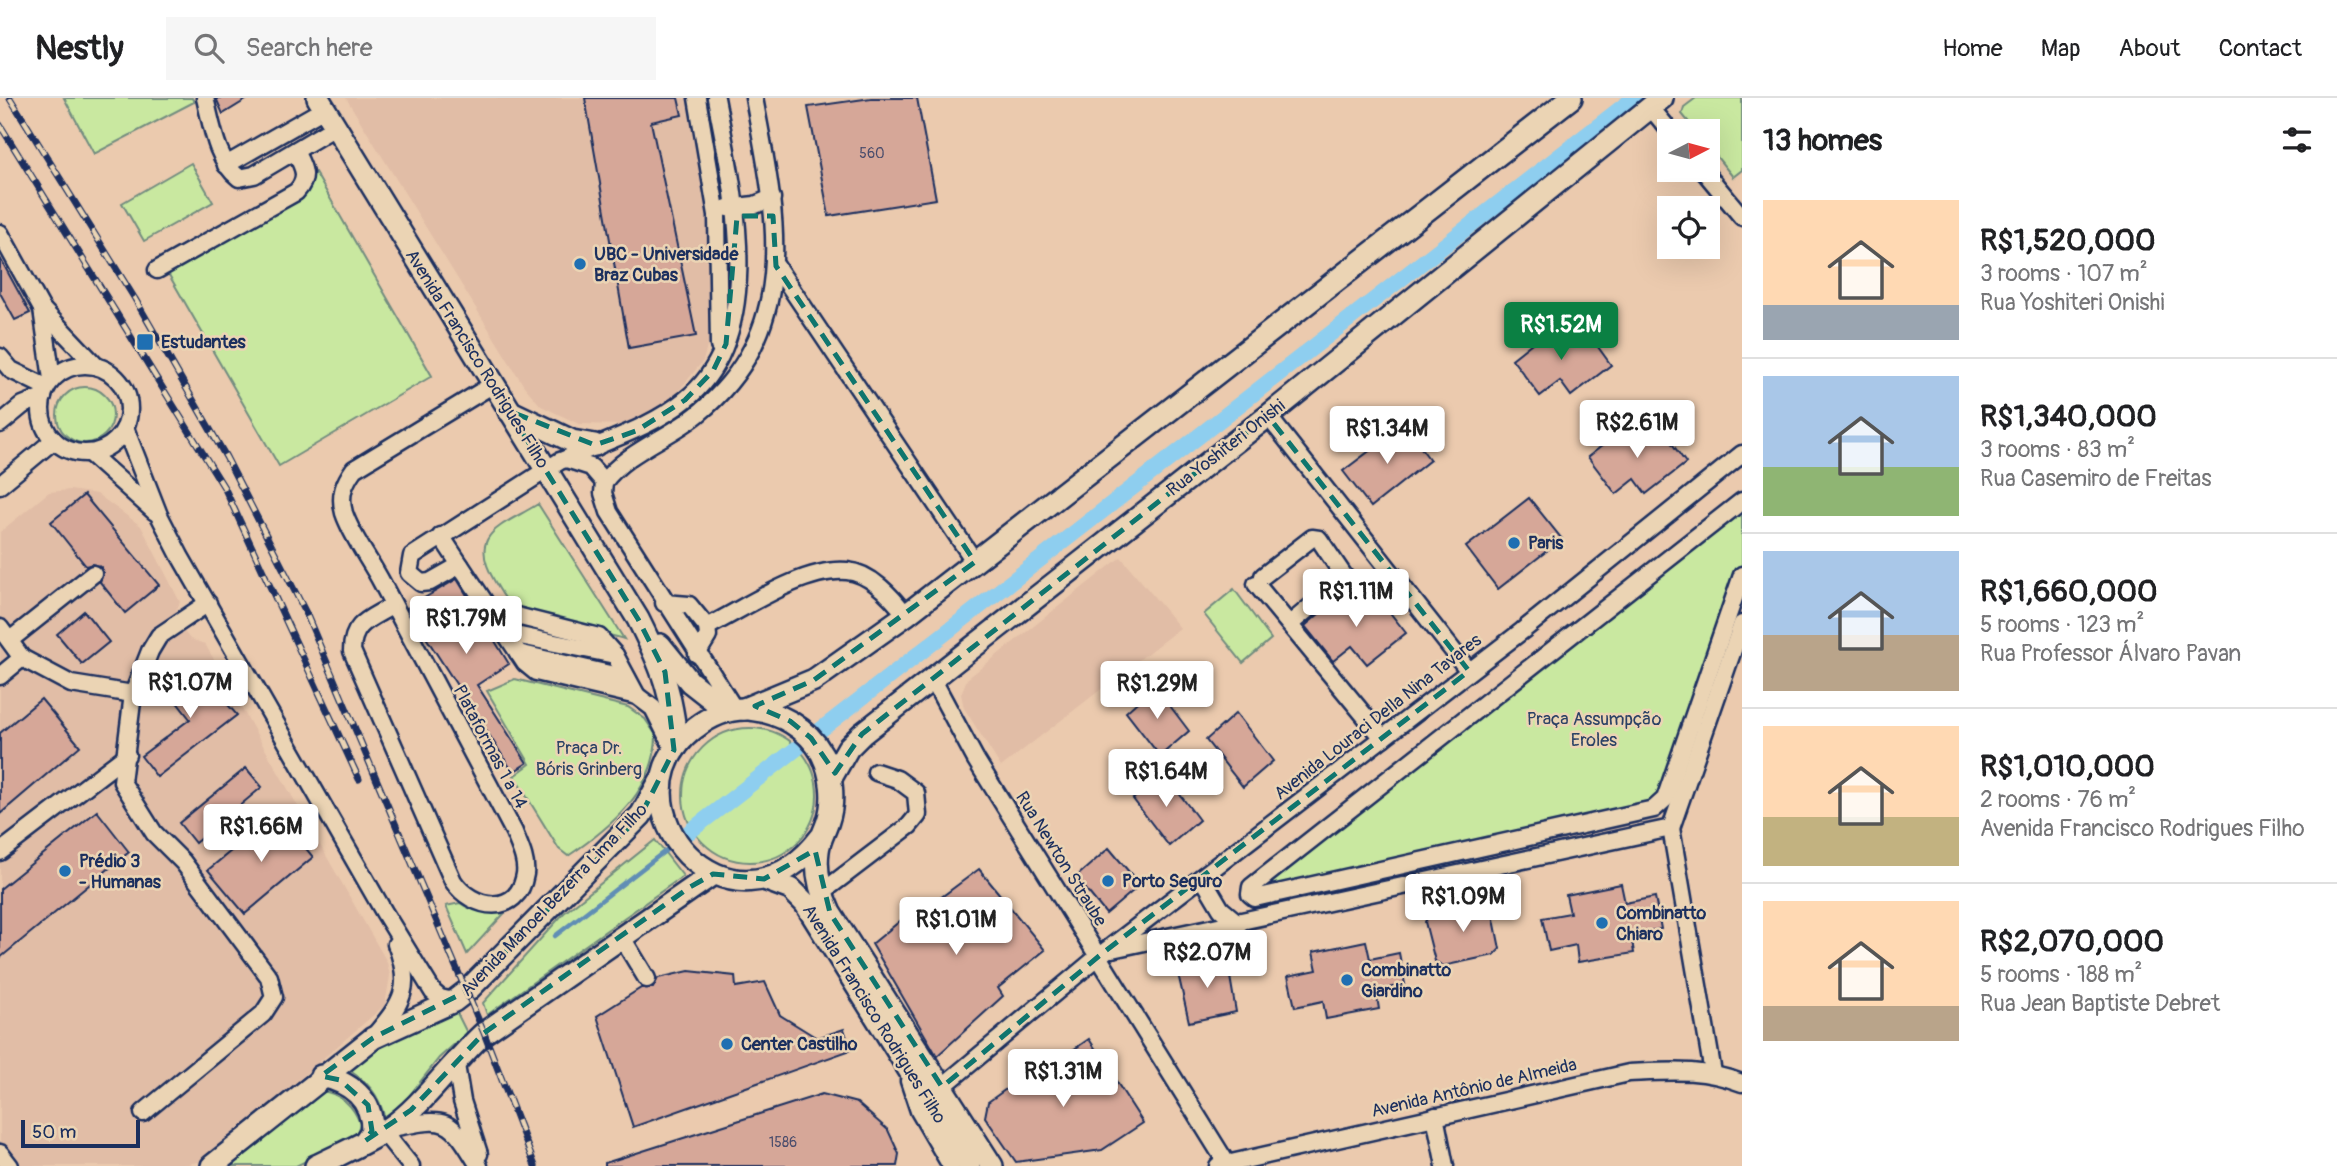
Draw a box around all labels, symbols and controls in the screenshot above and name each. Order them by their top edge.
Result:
search box [166,17,656,80]
text: Nestly [35,28,124,69]
icon: search [190,29,228,67]
text: Search here [246,32,373,64]
text: Home [1942,34,2003,63]
text: Map [2041,34,2081,63]
text: About [2119,34,2181,63]
text: Contact [2219,34,2302,63]
north arrow [1657,119,1720,182]
map controls [1657,119,1720,259]
icon: filters [2278,121,2316,159]
text: 13 homes [1763,122,1882,159]
house number: 560 [859,145,885,162]
button: locate [1657,196,1720,259]
text: R$1,520,000 [1980,222,2156,259]
icon: home [1819,228,1903,312]
place label: UBC - Universidade Braz Cubas [594,243,739,287]
street label: Avenida Francisco Rodrigues Filho [400,245,554,473]
marker: UBC - Universidade Braz Cubas [572,256,588,272]
text: 3 rooms · 107 m² [1980,259,2148,288]
text: Rua Yoshiteri Onishi [1980,288,2165,317]
pin: R$1.52M [1496,302,1626,362]
text: R$1.52M [1520,310,1602,339]
place label: Estudantes [161,331,246,354]
marker: Estudantes [135,332,155,352]
street label: Rua Yoshiteri Onishi [1162,394,1290,502]
text: R$1,340,000 [1980,398,2157,435]
pin: R$2.61M [1572,400,1702,460]
icon: home [1819,404,1903,488]
pin: R$1.34M [1322,406,1452,466]
text: R$2.61M [1596,408,1678,437]
text: R$1.34M [1346,414,1428,443]
text: 3 rooms · 83 m² [1980,435,2135,464]
text: Rua Casemiro de Freitas [1980,464,2212,493]
place label: Paris [1528,532,1564,555]
marker: Paris [1506,535,1522,551]
pin: R$1.11M [1291,570,1421,629]
text: R$1,660,000 [1980,573,2157,610]
text: R$1.11M [1319,577,1393,606]
icon: home [1819,579,1903,663]
pin: R$1.79M [401,596,531,656]
text: R$1.79M [426,604,506,633]
text: 5 rooms · 123 m² [1980,610,2144,639]
street label: Avenida Louraci Della Nina Tavares [1270,629,1486,805]
text: Rua Professor Álvaro Pavan [1980,639,2241,668]
pin: R$1.07M [125,660,255,720]
pin: R$1.29M [1092,662,1222,721]
text: R$1.07M [148,668,232,697]
text: R$1.29M [1116,669,1198,698]
street label: Plataformas 1 a 14 [448,681,533,813]
park label: Praça Assumpção Eroles [1527,708,1662,752]
park label: Praça Dr. Bóris Grinberg [536,737,642,781]
text: R$1,010,000 [1980,748,2155,785]
pin: R$1.64M [1101,750,1231,809]
icon: home [1819,754,1903,838]
text: R$1.64M [1124,757,1208,786]
text: 2 rooms · 76 m² [1980,785,2136,814]
street label: Rua Newton Straube [1010,787,1112,931]
street label: Avenida Manoel Bezerra Lima Filho [455,798,653,1001]
pin: R$1.66M [196,804,326,864]
text: R$1.66M [219,812,303,841]
text: Avenida Francisco Rodrigues Filho [1980,814,2305,843]
place label: Prédio 3 - Humanas [79,850,162,894]
marker: Prédio 3 - Humanas [57,863,73,879]
place label: Porto Seguro [1122,870,1222,893]
marker: Porto Seguro [1100,873,1116,889]
pin: R$1.09M [1398,874,1528,934]
text: R$1.09M [1421,882,1505,911]
pin: R$1.01M [891,898,1021,957]
street label: Avenida Francisco Rodrigues Filho [797,900,951,1128]
place label: Combinatto Chiaro [1616,902,1707,946]
text: R$1.01M [915,905,997,934]
marker: Combinatto Chiaro [1594,915,1610,931]
text: R$2,070,000 [1980,923,2164,960]
icon: home [1819,929,1903,1013]
pin: R$2.07M [1142,930,1272,990]
text: R$2.07M [1163,938,1251,967]
place label: Combinatto Giardino [1361,959,1452,1003]
text: 5 rooms · 188 m² [1980,960,2142,989]
marker: Combinatto Giardino [1339,972,1355,988]
text: Rua Jean Baptiste Debret [1980,989,2220,1018]
place label: Center Castilho [741,1033,858,1056]
marker: Center Castilho [719,1036,735,1052]
pin: R$1.31M [998,1049,1128,1109]
street label: Avenida Antônio de Almeida [1369,1053,1579,1123]
text: R$1.31M [1024,1057,1102,1086]
scale bar [21,1117,140,1149]
text: 50 m [32,1120,76,1144]
house number: 1586 [769,1134,797,1151]

